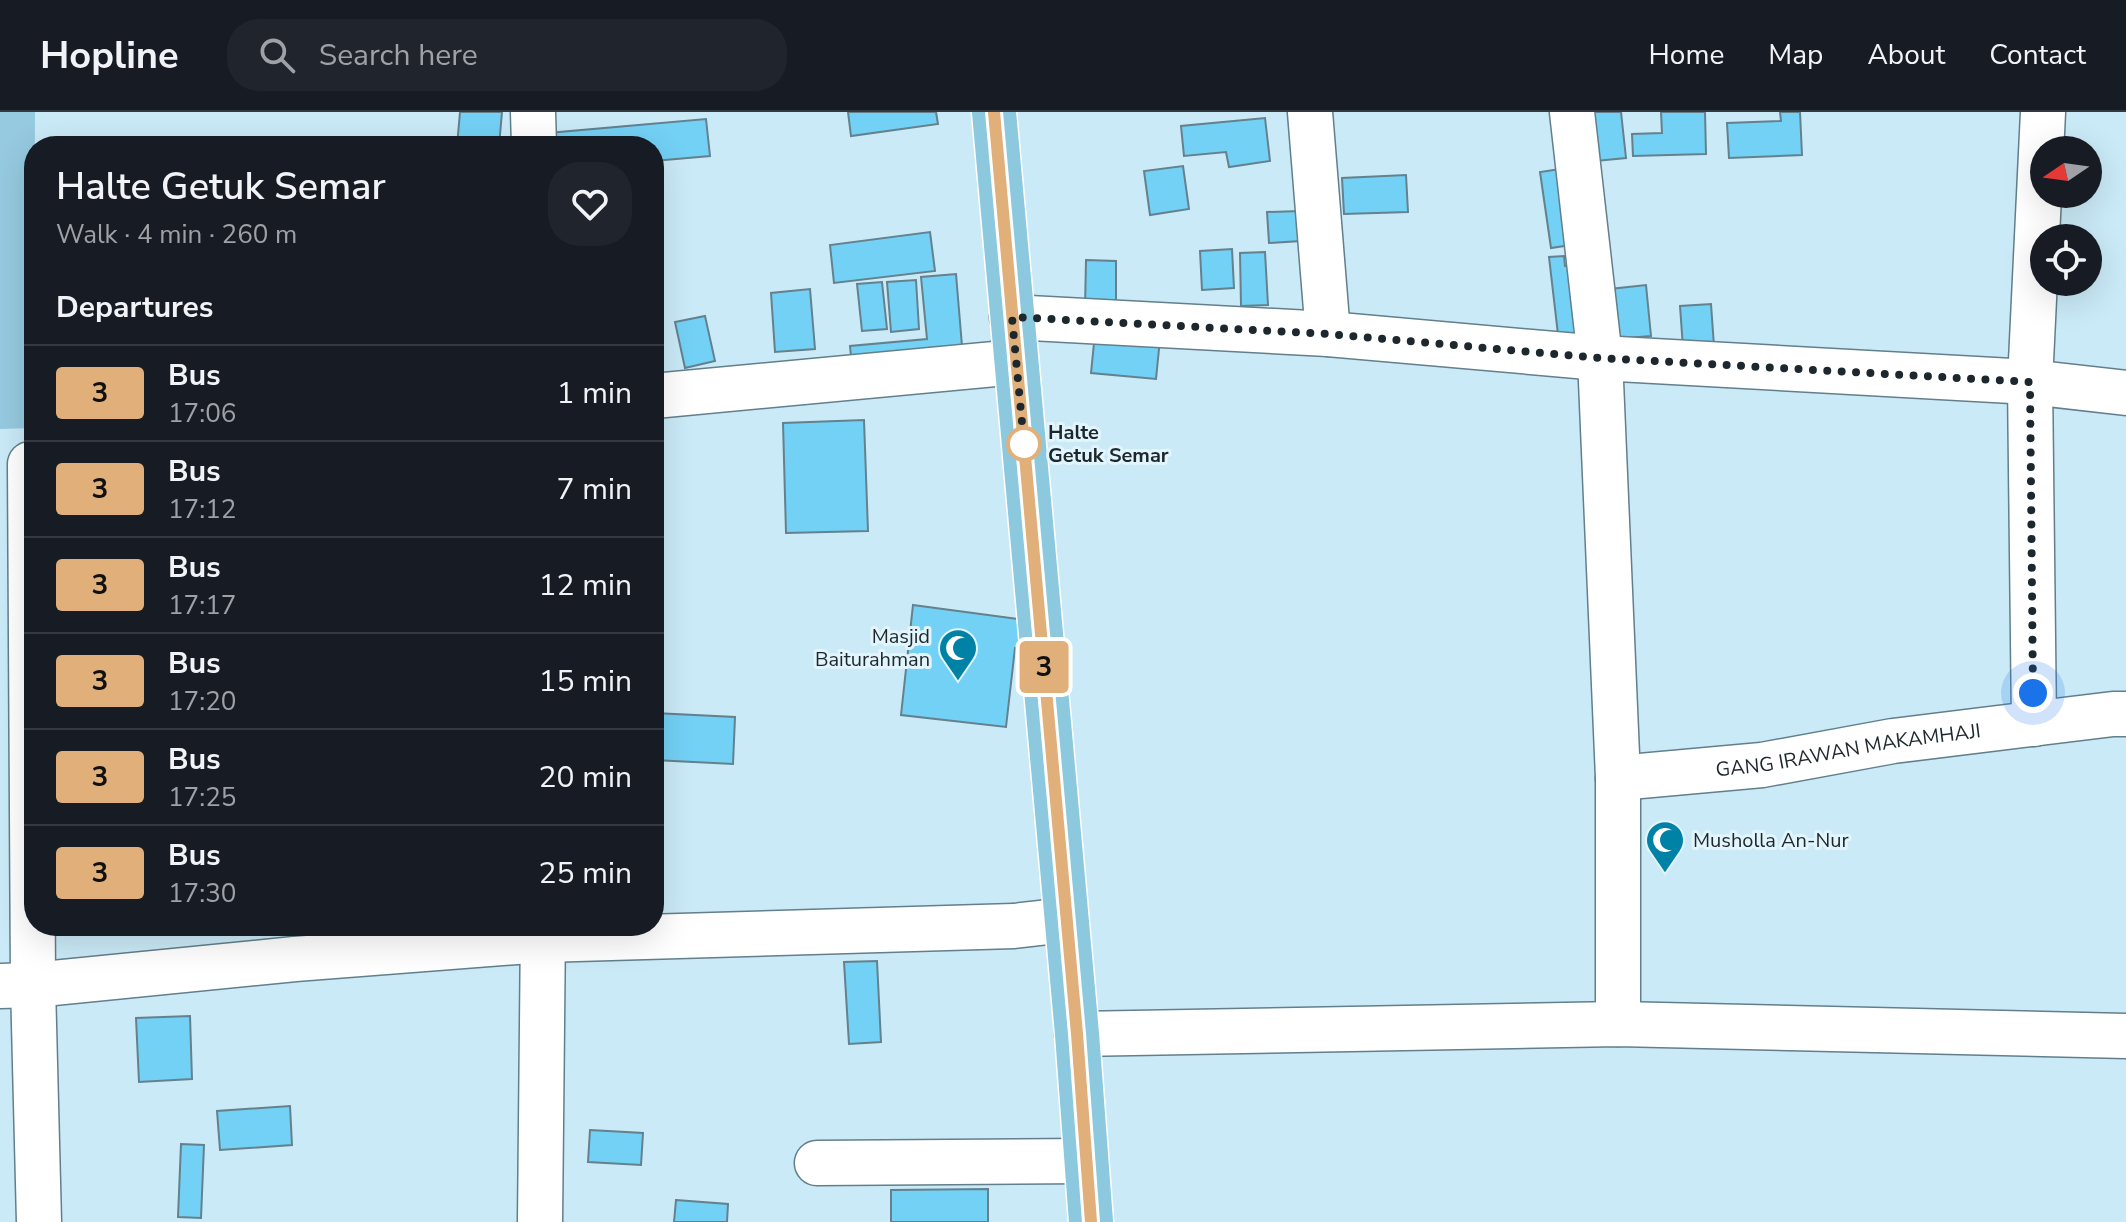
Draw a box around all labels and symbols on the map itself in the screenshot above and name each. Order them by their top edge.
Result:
north arrow [2030,136,2102,208]
place label: Halte Getuk Semar [1048,419,1169,469]
marker: Halte Getuk Semar [1007,427,1041,461]
place label: Masjid Baiturahman [815,623,930,673]
mosque icon: Masjid Baiturahman [937,627,979,682]
line badge: 3 [1018,641,1070,693]
your location [2013,673,2053,713]
street label: GANG IRAWAN MAKAMHAJI [1714,717,1982,783]
mosque icon: Musholla An-Nur [1644,819,1686,874]
place label: Musholla An-Nur [1693,827,1849,854]

